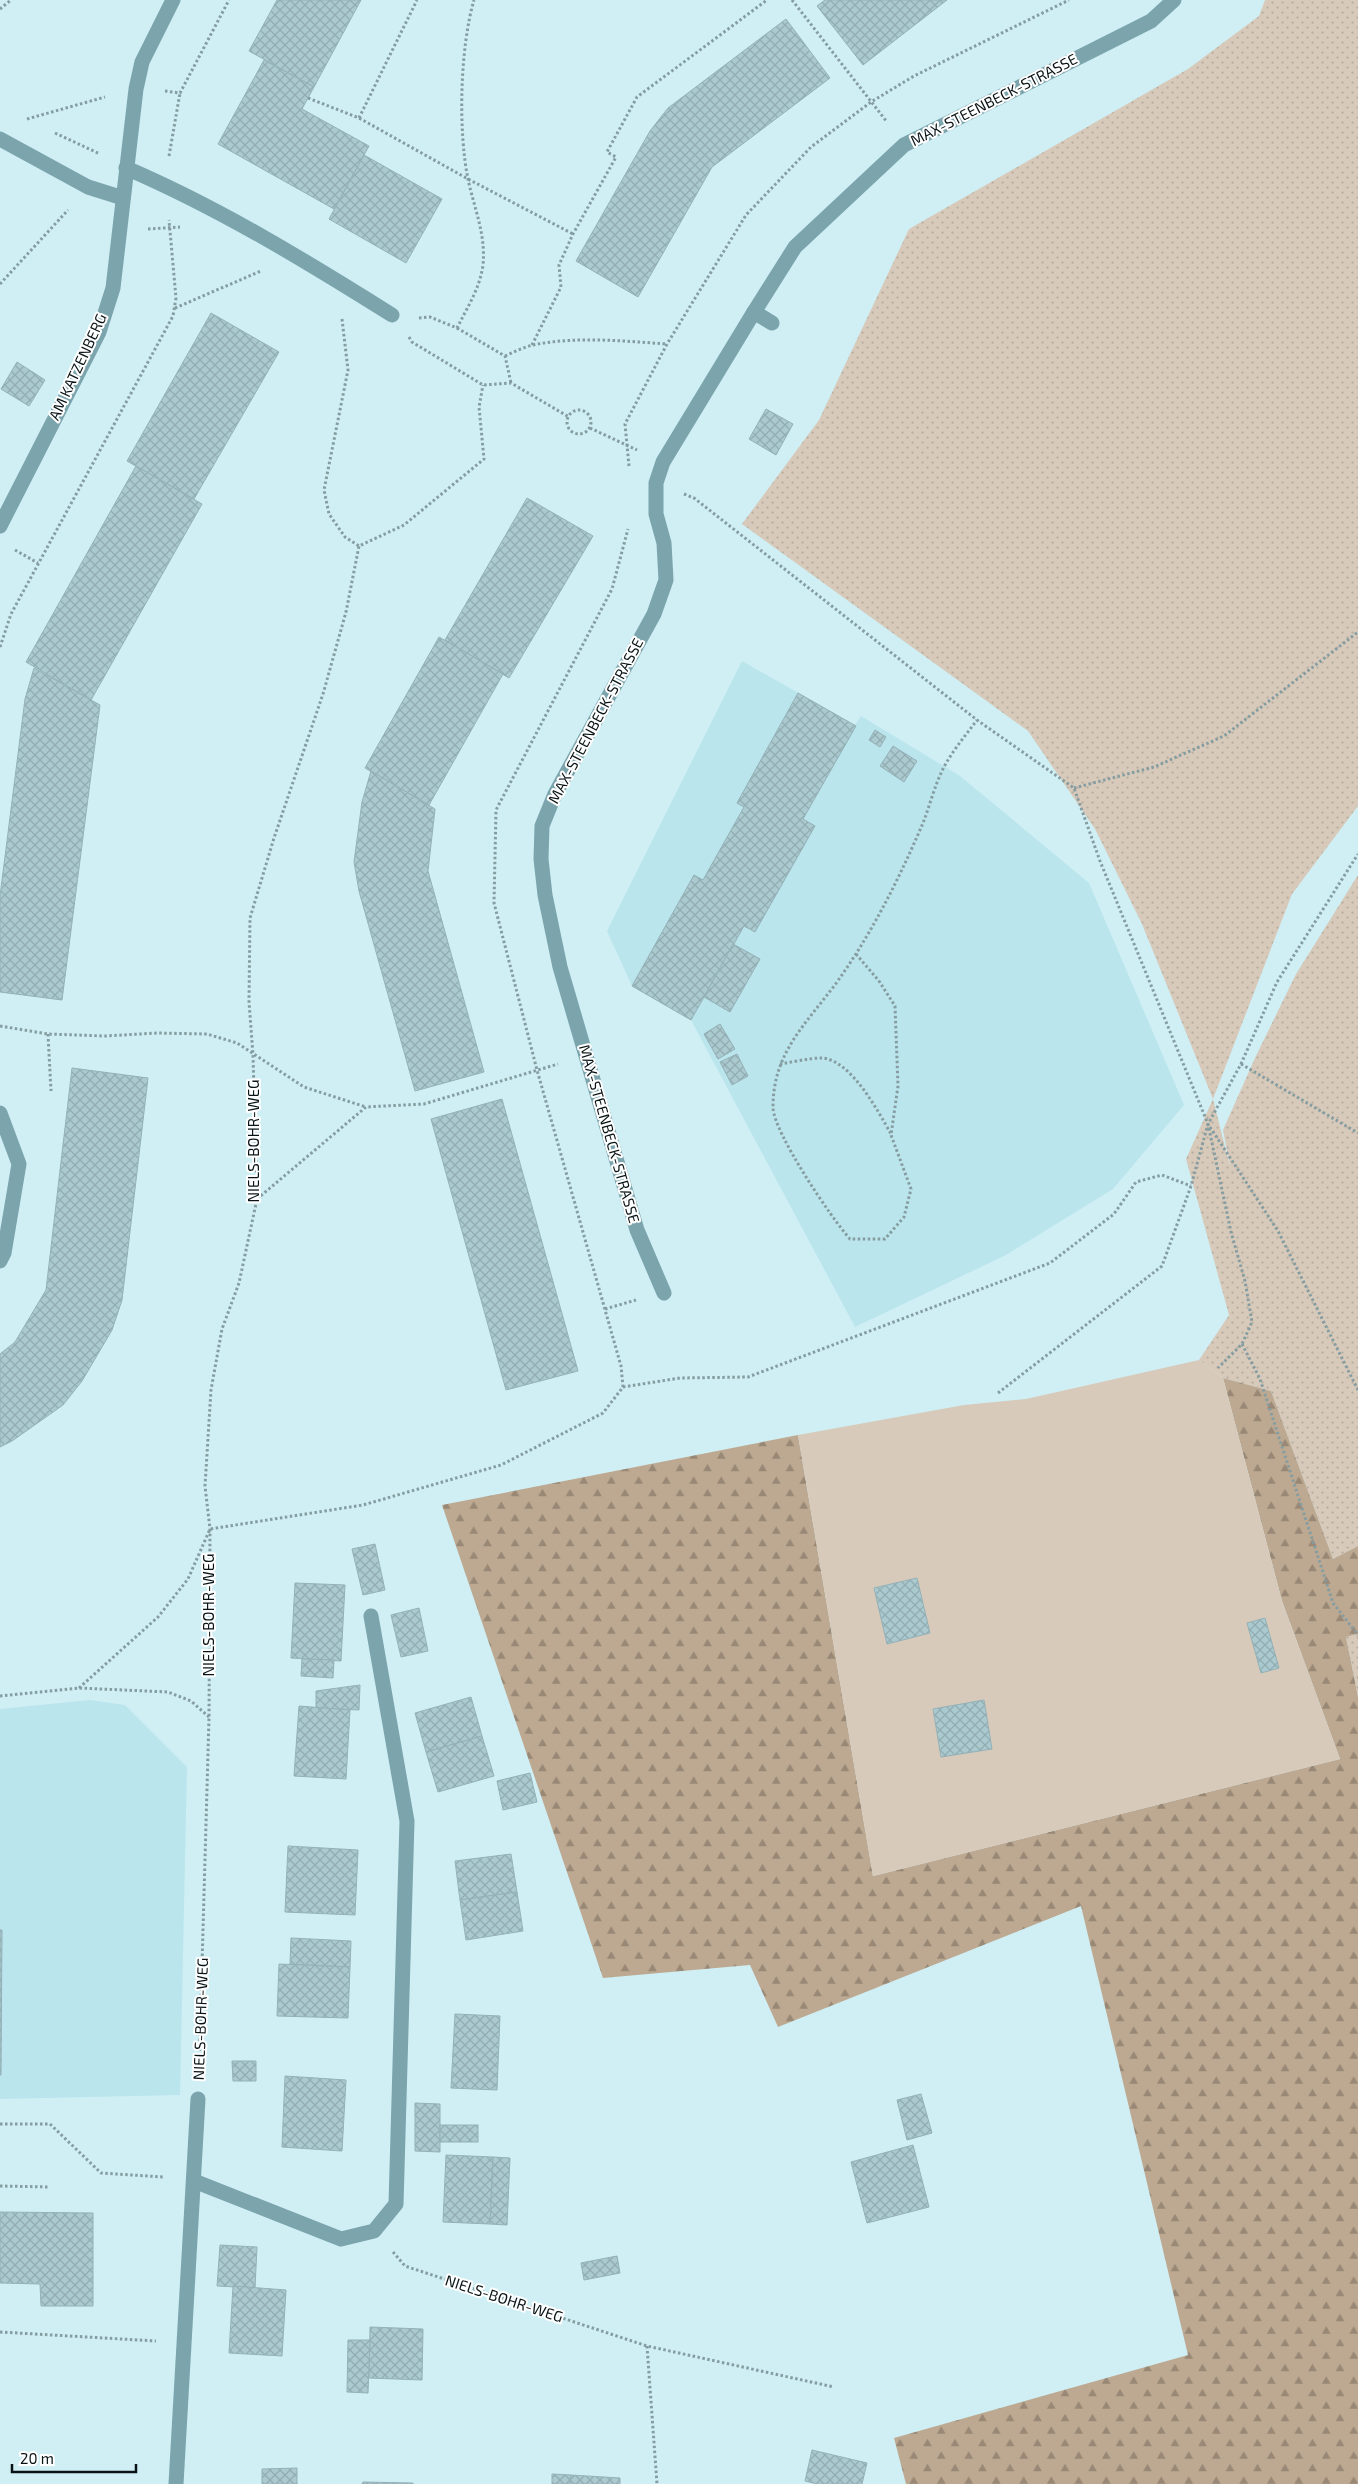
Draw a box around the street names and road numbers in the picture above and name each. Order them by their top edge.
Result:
street label: MAX-STEENBECK-STRASSE [907,49,1080,149]
street label: AM KATZENBERG [44,310,110,423]
street label: MAX-STEENBECK-STRASSE [544,635,646,806]
street label: MAX-STEENBECK-STRASSE [576,1042,644,1225]
street label: NIELS-BOHR-WEG [244,1080,262,1202]
street label: NIELS-BOHR-WEG [199,1554,217,1676]
street label: NIELS-BOHR-WEG [189,1957,211,2081]
street label: NIELS-BOHR-WEG [443,2270,566,2326]

